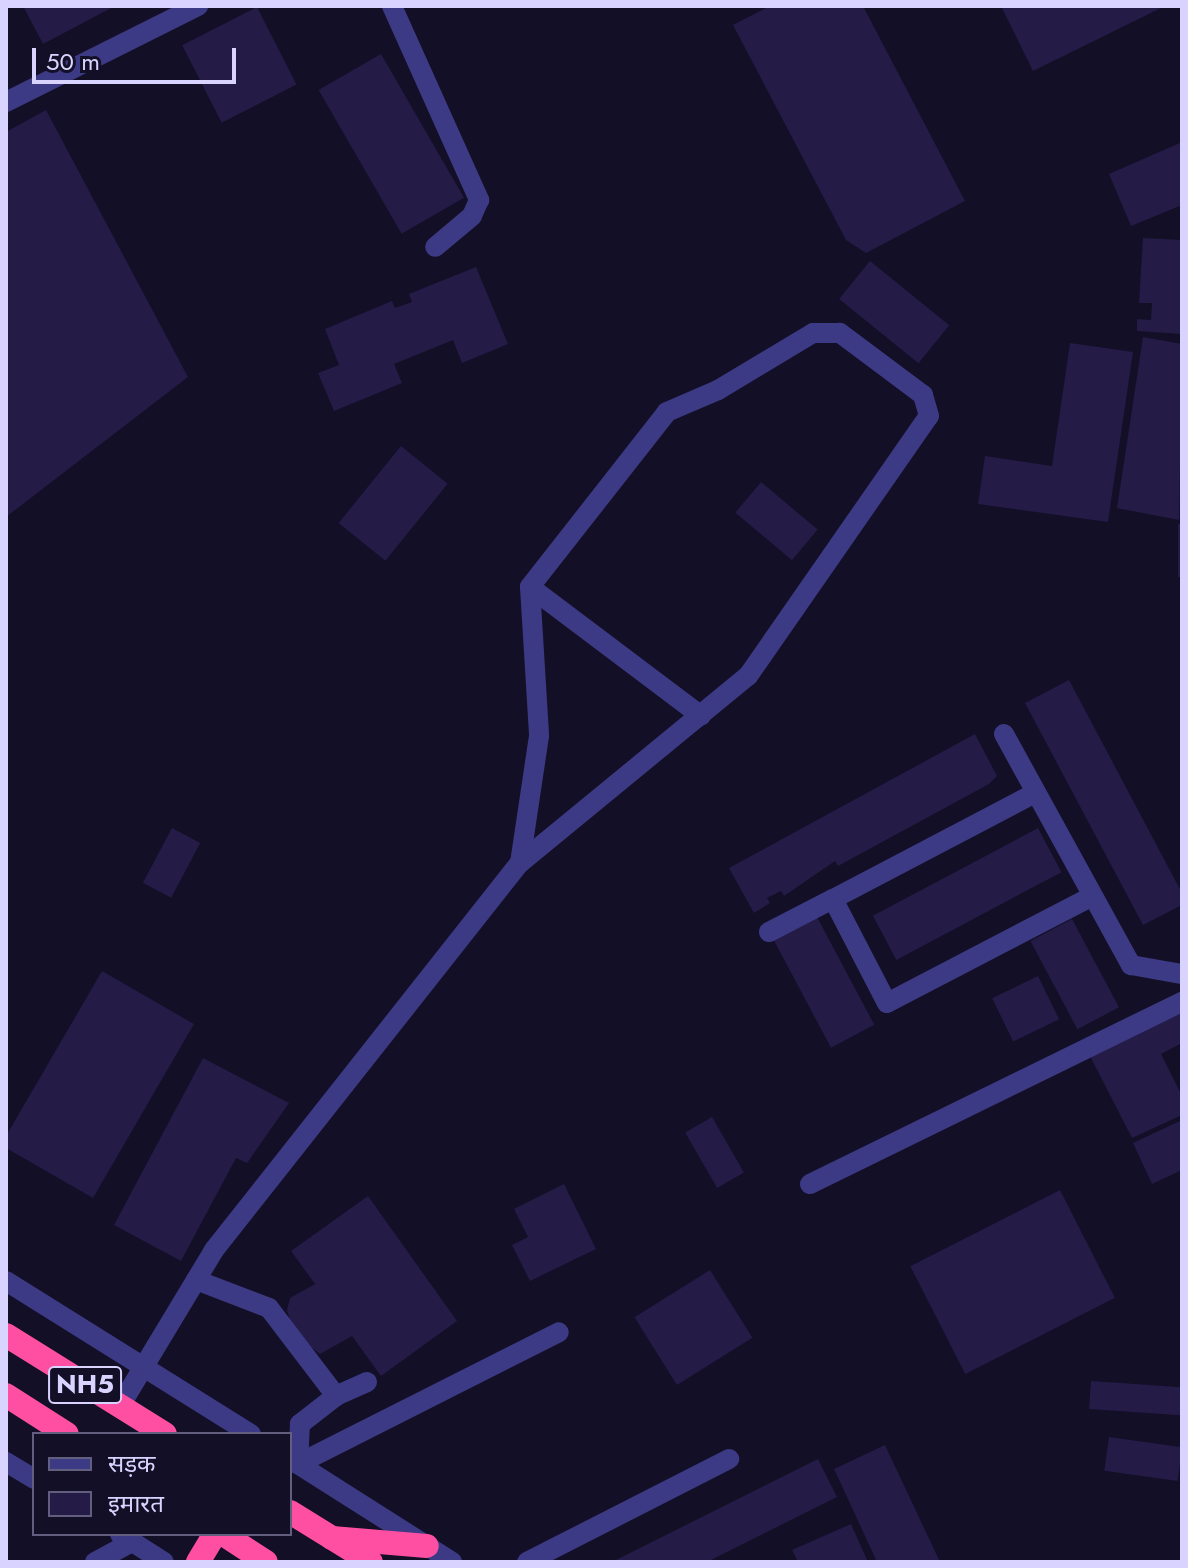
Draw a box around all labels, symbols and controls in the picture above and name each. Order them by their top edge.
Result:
scale bar [36,32,240,82]
text: 50 m [46,44,100,79]
road number: NH5 [47,1363,123,1407]
legend [32,1432,292,1536]
text: सड़क [108,1446,156,1481]
text: इमारत [108,1486,164,1521]

